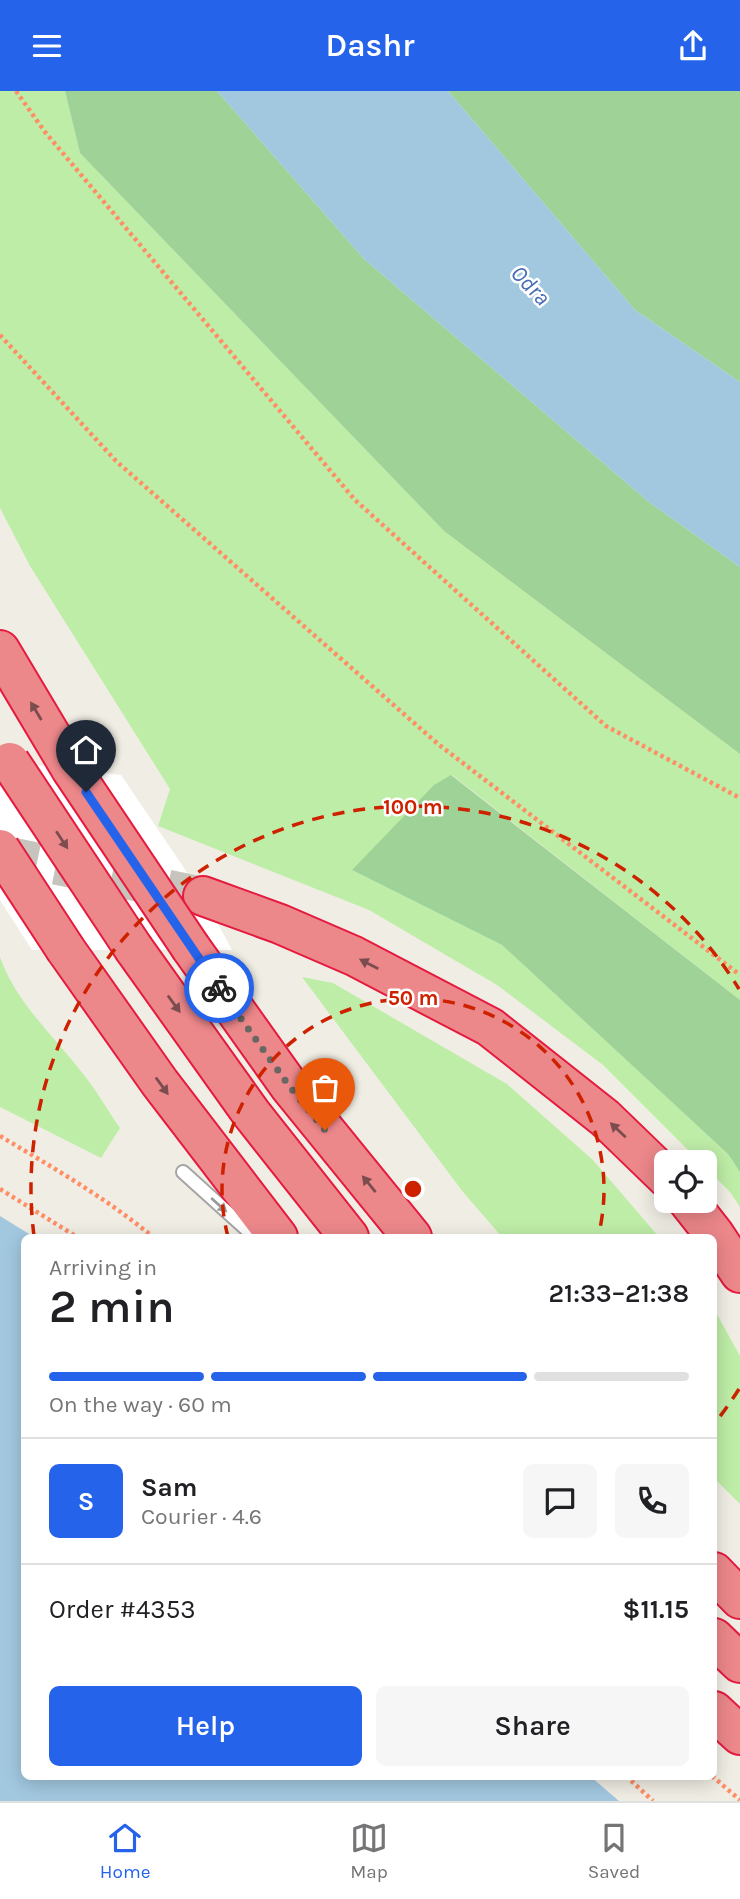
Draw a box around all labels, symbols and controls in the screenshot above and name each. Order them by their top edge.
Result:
icon: menu [28,27,66,65]
text: Dashr [325,27,415,64]
icon: share [674,27,712,65]
water label: Odra [505,260,556,311]
one-way arrow [30,701,43,720]
pin [56,720,116,792]
icon: home [67,731,105,769]
text: 100 m [383,795,443,819]
one-way arrow [55,830,68,849]
courier [184,953,254,1023]
one-way arrow [359,958,379,970]
icon: bike [200,969,238,1007]
text: 50 m [388,986,438,1010]
one-way arrow [166,995,180,1013]
pin [295,1058,355,1130]
icon: bag [306,1069,344,1107]
one-way arrow [155,1077,169,1095]
one-way arrow [610,1123,627,1139]
map controls [654,1150,717,1213]
button: locate [654,1150,717,1213]
one-way arrow [362,1176,377,1193]
centre of rings [401,1177,425,1201]
one-way arrow [210,1196,227,1212]
text: Arriving in [49,1254,157,1281]
text: 21:33–21:38 [549,1278,689,1309]
text: 2 min [49,1280,175,1334]
text: On the way · 60 m [49,1391,232,1418]
button: chat [523,1464,597,1538]
button: phone [615,1464,689,1538]
text: Sam [141,1472,197,1503]
text: S [78,1486,94,1517]
text: Courier · 4.6 [141,1503,262,1530]
text: Order #4353 [49,1594,196,1625]
text: $11.15 [623,1594,689,1625]
button: Help [49,1686,362,1766]
button: Share [376,1686,689,1766]
tab: Home [100,1819,150,1883]
tab: Map [350,1819,388,1883]
tab: Saved [588,1819,640,1883]

